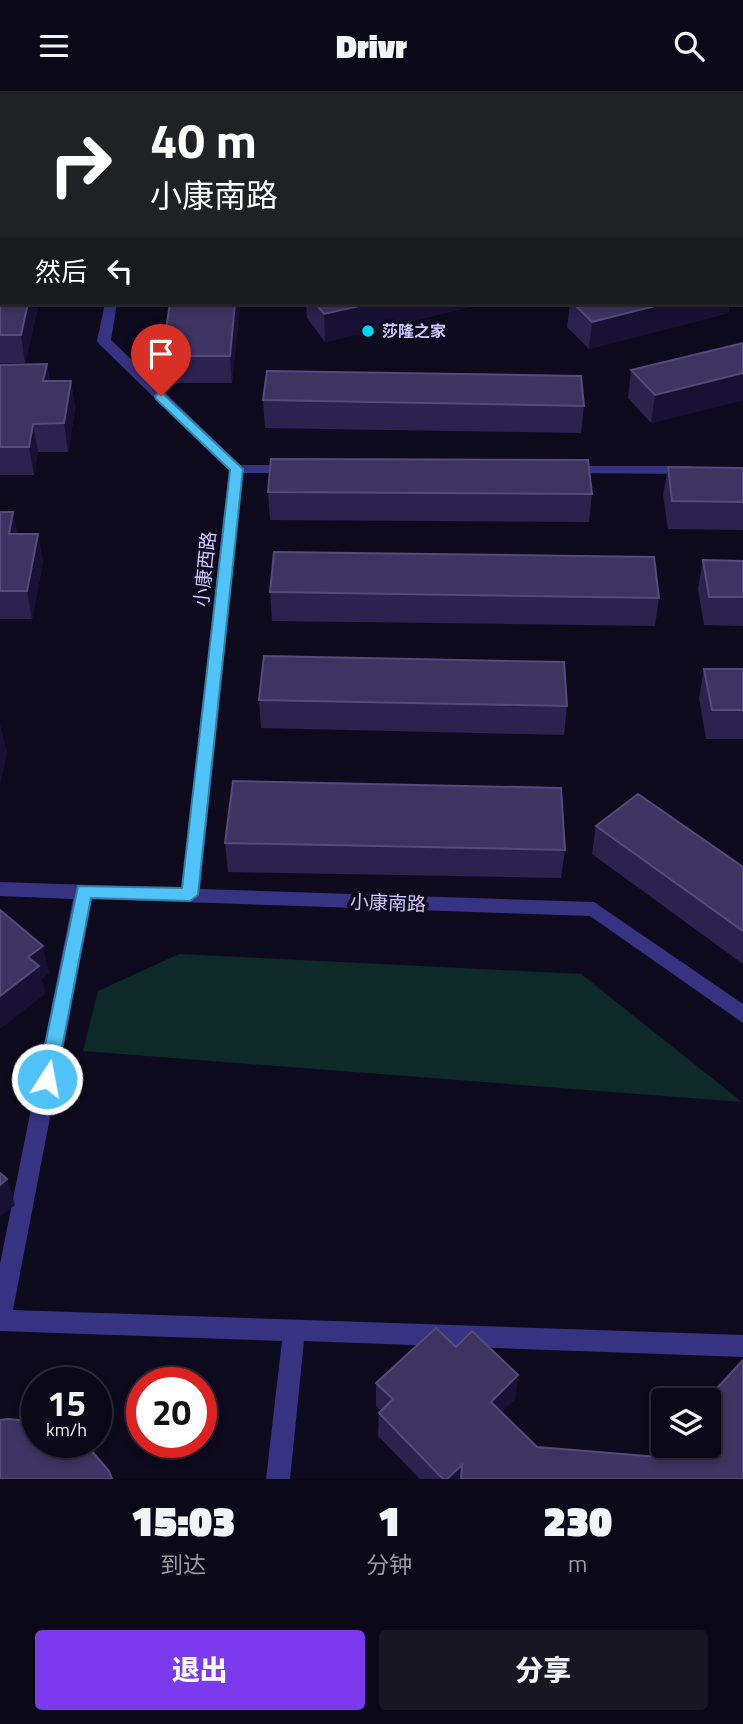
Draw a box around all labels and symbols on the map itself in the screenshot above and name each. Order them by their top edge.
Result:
place label: 莎隆之家 [382,319,446,343]
marker: 莎隆之家 [360,323,376,339]
pin [131,324,191,396]
street label: 小康西路 [186,530,222,608]
street label: 小康南路 [350,886,426,918]
position arrow [10,1042,84,1116]
speed limit sign: 20 [126,1367,217,1458]

